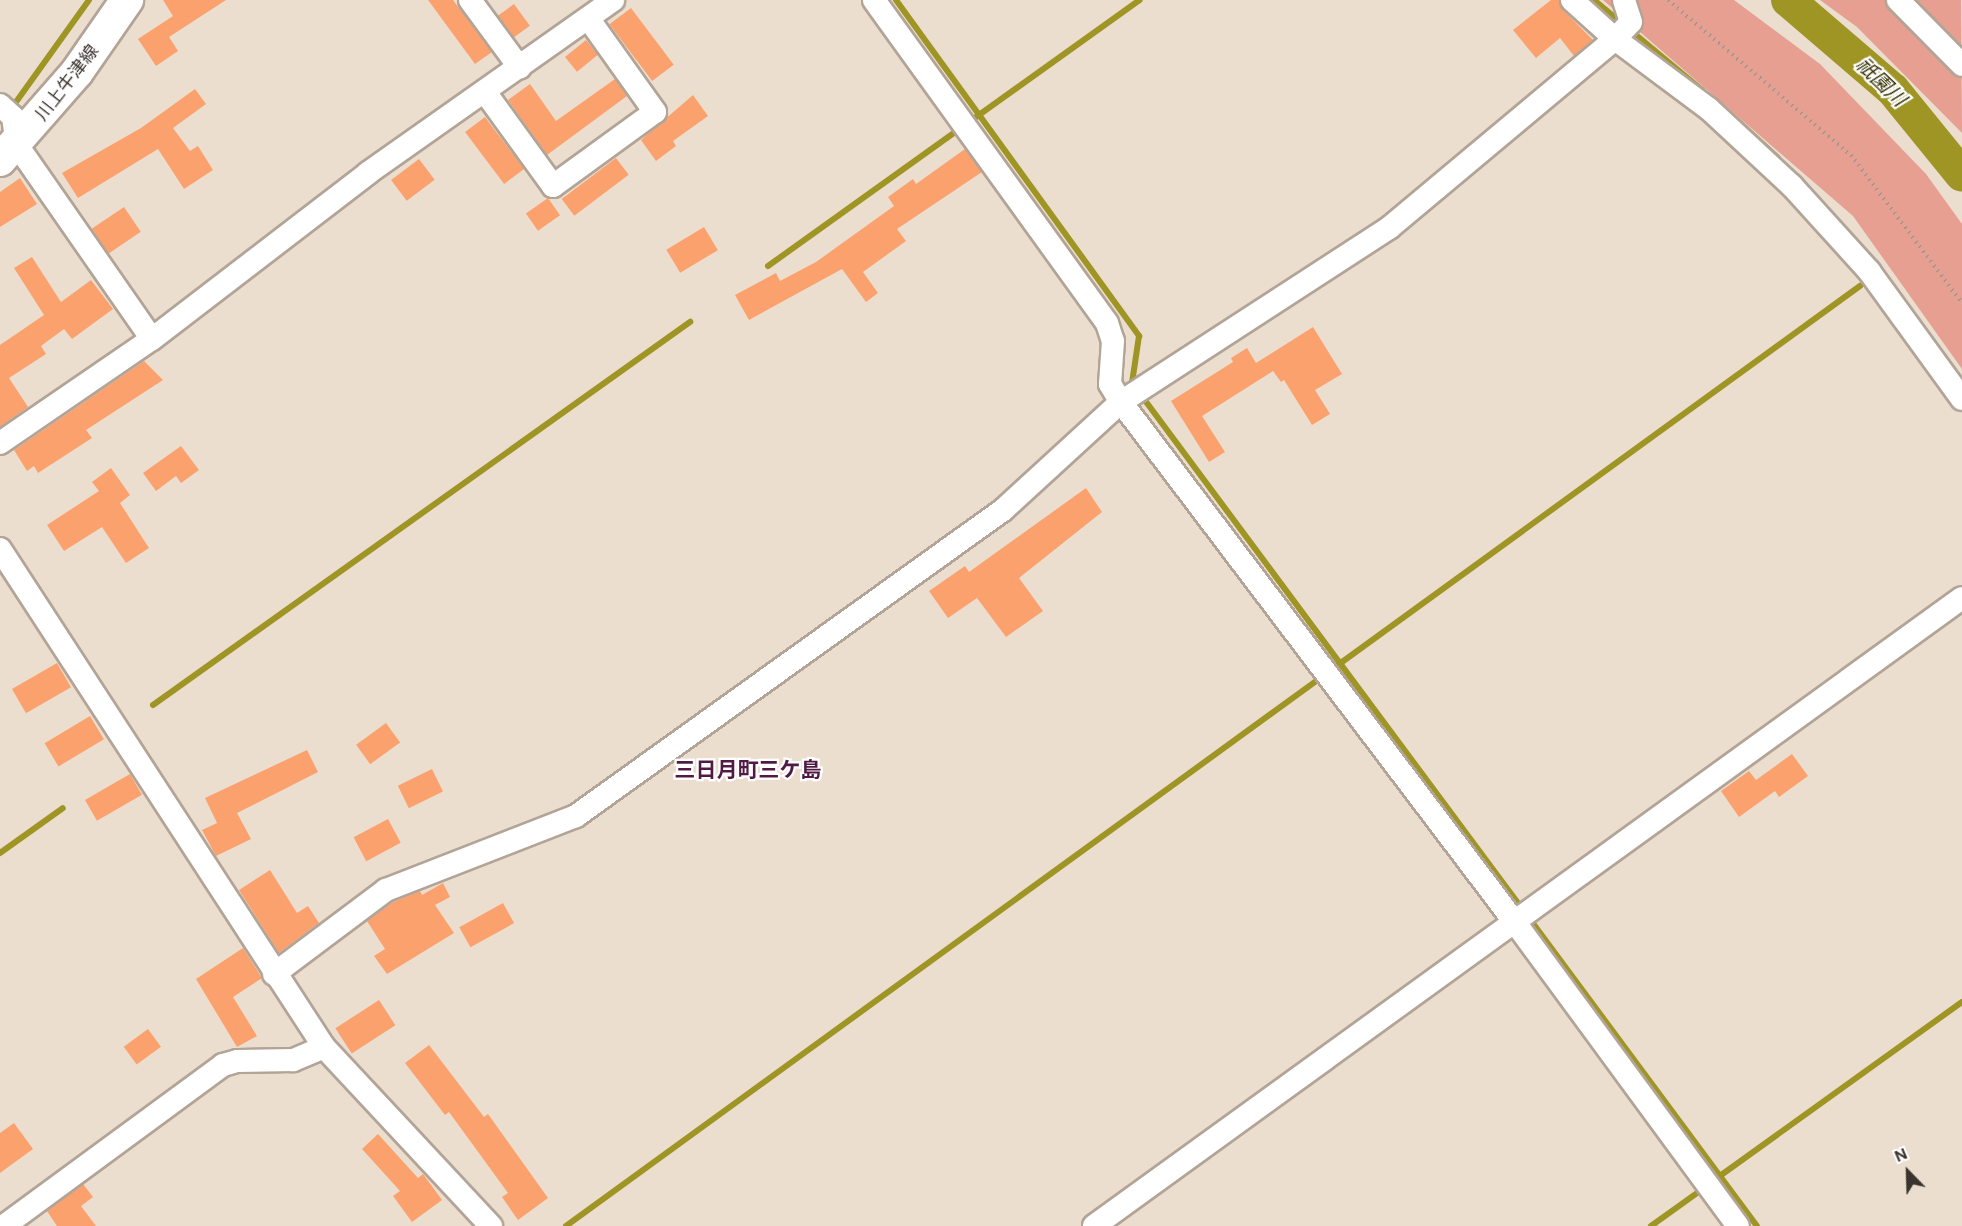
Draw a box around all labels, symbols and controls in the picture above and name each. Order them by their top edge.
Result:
street label: 川上牛津線 [31,41,103,125]
water label: 祇園川 [1851,53,1911,111]
district label: 三日月町三ケ島 [675,757,821,783]
north arrow [1878,1142,1938,1202]
text: N [1891,1143,1910,1167]

